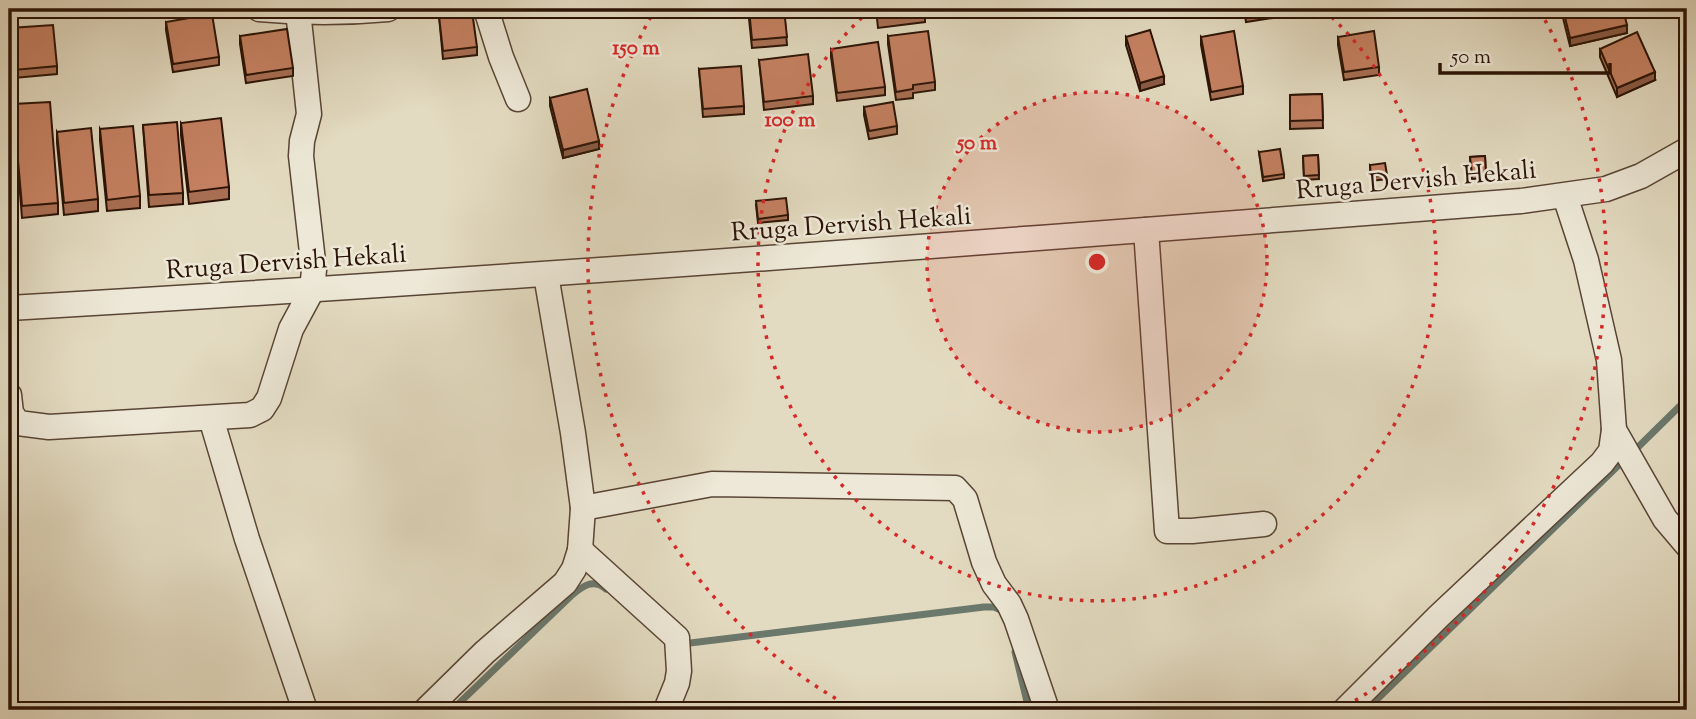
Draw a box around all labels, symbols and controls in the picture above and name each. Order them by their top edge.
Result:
scale bar [1440,32,1610,76]
text: 150 m [612,34,660,64]
text: 50 m [1450,43,1491,73]
text: 100 m [765,106,816,136]
text: 50 m [955,129,998,159]
street label: Rruga Dervish Hekali [1295,153,1538,210]
street label: Rruga Dervish Hekali [730,199,973,252]
street label: Rruga Dervish Hekali [165,237,408,290]
centre of rings [1085,250,1109,274]

